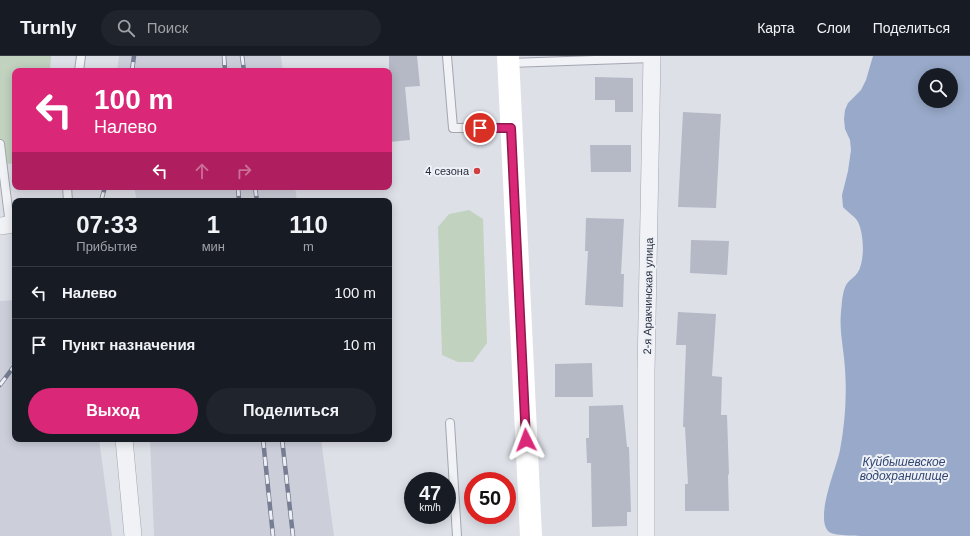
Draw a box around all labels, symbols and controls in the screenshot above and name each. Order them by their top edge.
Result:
search box [101,10,381,46]
text: Turnly [20,17,77,38]
icon: search [115,17,137,39]
text: Поиск [147,19,188,36]
text: Карта [757,20,795,36]
text: Слои [817,20,851,36]
text: Поделиться [873,20,950,36]
map controls [918,68,958,108]
button: search [918,68,958,108]
icon: left [28,84,80,136]
text: 100 m [94,84,173,115]
pin [463,111,497,145]
text: Налево [94,117,157,137]
icon: arrive [469,117,491,139]
icon: left [149,160,171,182]
icon: ahead [191,160,213,182]
icon: right [233,160,255,182]
place label: 4 сезона [425,165,470,177]
marker: 4 сезона [472,166,482,176]
text: 07:33 [76,211,138,238]
text: 1 [207,211,220,238]
text: 110 [289,211,328,238]
street label: 2-я Аракчинская улица [641,237,655,355]
text: Прибытие [76,239,137,254]
text: мин [202,239,225,254]
text: m [303,239,314,254]
icon: left [28,282,50,304]
text: Налево [62,284,117,301]
text: 100 m [334,284,376,301]
icon: arrive [28,334,50,356]
text: Пункт назначения [62,336,195,353]
text: 10 m [343,336,376,353]
button: Выход [28,388,198,434]
button: Поделиться [206,388,376,434]
position arrow [505,419,547,461]
water label: Куйбышевское водохранилище [860,455,949,483]
speed limit sign: 50 [464,472,516,524]
text: 47 [419,482,441,504]
text: km/h [419,502,441,513]

